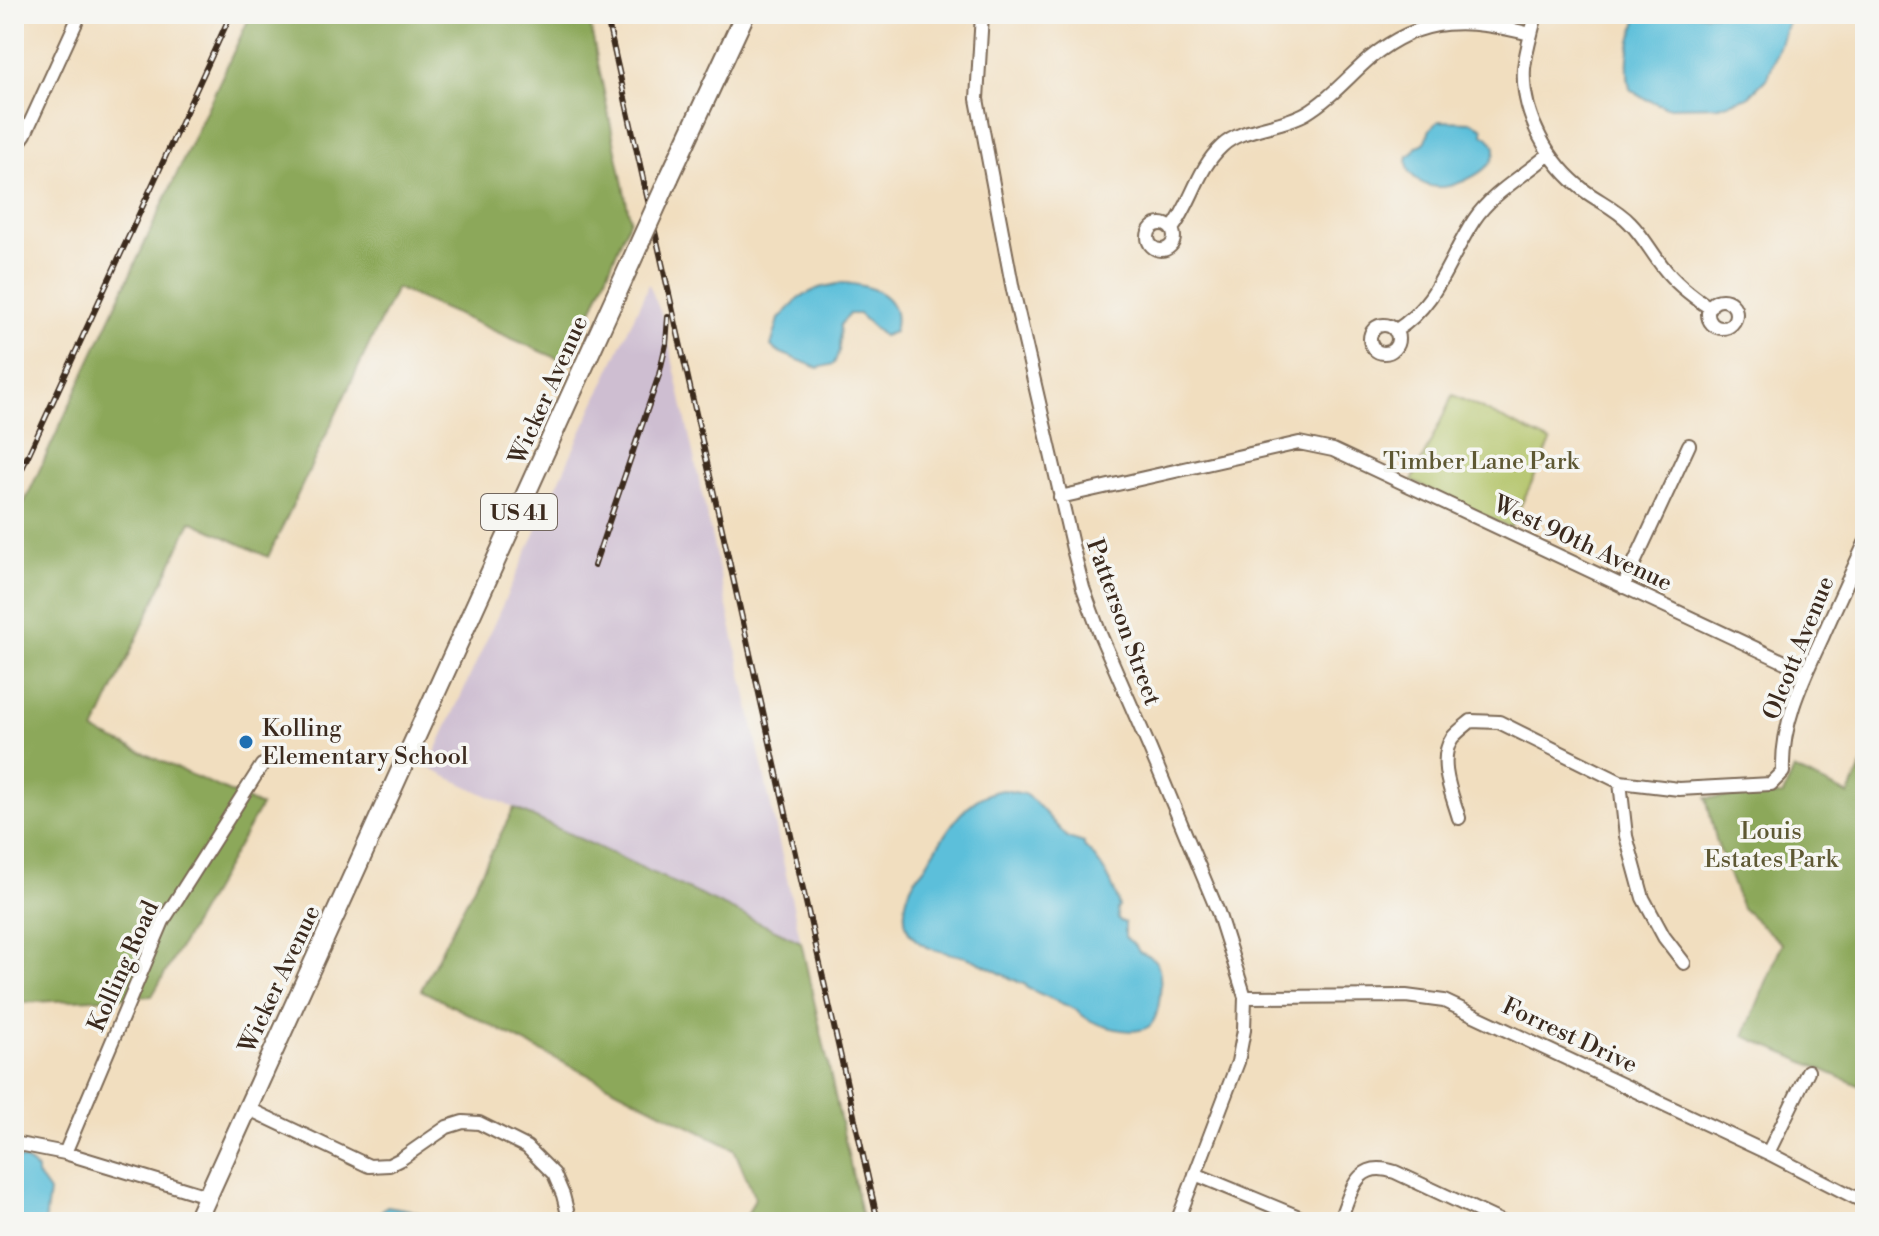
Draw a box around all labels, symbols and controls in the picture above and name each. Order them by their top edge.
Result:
street label: Wicker Avenue [502,311,595,470]
park label: Timber Lane Park [1383,447,1581,477]
street label: West 90th Avenue [1487,489,1677,599]
road number: US 41 [481,494,557,530]
street label: Patterson Street [1079,535,1167,710]
street label: Olcott Avenue [1756,572,1841,725]
place label: Kolling Elementary School [262,714,468,772]
marker: Kolling Elementary School [237,733,255,751]
park label: Louis Estates Park [1704,817,1840,875]
street label: Kolling Road [82,896,166,1037]
street label: Wicker Avenue [232,901,327,1059]
street label: Forrest Drive [1497,991,1642,1080]

